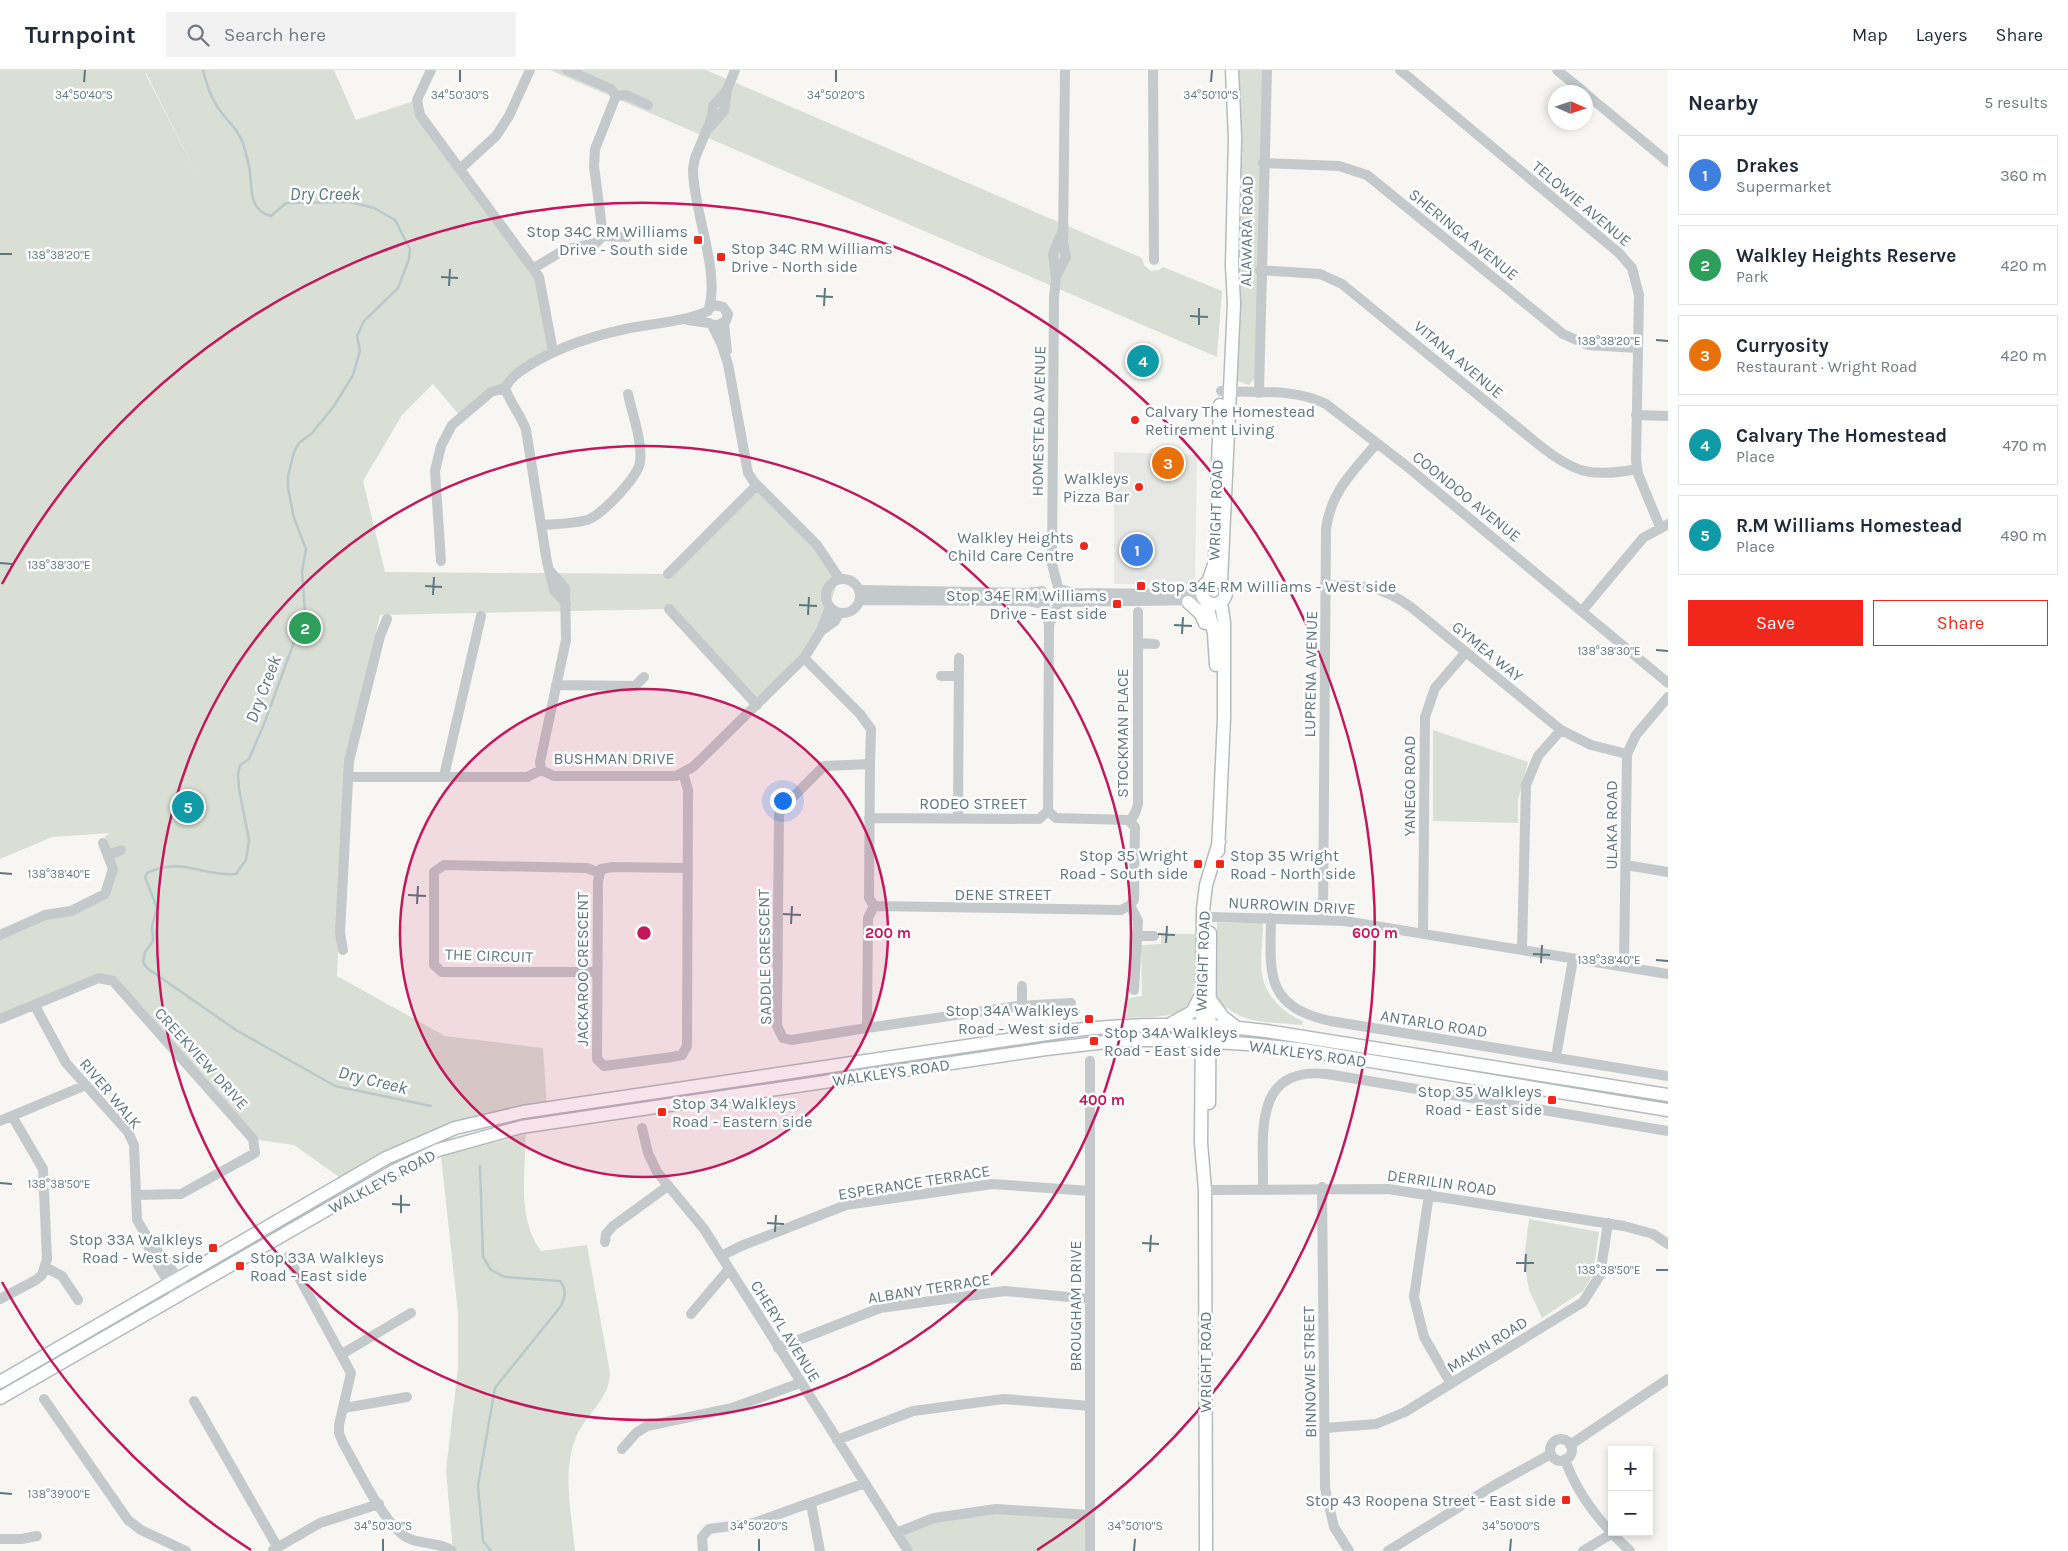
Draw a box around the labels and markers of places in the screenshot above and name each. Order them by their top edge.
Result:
place label: Stop 34C RM Williams Drive - South side [526,222,688,259]
marker: Stop 34C RM Williams Drive - South side [692,234,704,246]
place label: Stop 34C RM Williams Drive - North side [731,239,893,276]
marker: Stop 34C RM Williams Drive - North side [715,251,727,263]
pin: 4 [1127,342,1159,380]
place label: Calvary The Homestead Retirement Living [1145,402,1315,439]
marker: Calvary The Homestead Retirement Living [1129,414,1141,426]
pin: 3 [1152,444,1184,482]
place label: Walkleys Pizza Bar [1063,469,1129,506]
marker: Walkleys Pizza Bar [1133,481,1145,493]
place label: Walkley Heights Child Care Centre [948,528,1074,565]
pin: 1 [1121,531,1153,569]
marker: Walkley Heights Child Care Centre [1078,540,1090,552]
place label: Stop 34E RM Williams - West side [1151,577,1396,596]
marker: Stop 34E RM Williams - West side [1135,580,1147,592]
place label: Stop 34E RM Williams Drive - East side [946,586,1107,623]
marker: Stop 34E RM Williams Drive - East side [1111,598,1123,610]
pin: 2 [289,609,321,647]
pin: 5 [172,788,204,826]
place label: Stop 35 Wright Road - South side [1060,846,1188,883]
place label: Stop 35 Wright Road - North side [1230,846,1356,883]
marker: Stop 35 Wright Road - South side [1192,858,1204,870]
marker: Stop 35 Wright Road - North side [1214,858,1226,870]
centre of rings [635,924,653,942]
place label: Stop 34A Walkleys Road - West side [945,1001,1079,1038]
marker: Stop 34A Walkleys Road - West side [1083,1013,1095,1025]
place label: Stop 34A Walkleys Road - East side [1104,1023,1238,1060]
marker: Stop 34A Walkleys Road - East side [1088,1035,1100,1047]
place label: Stop 35 Walkleys Road - East side [1417,1082,1542,1119]
place label: Stop 34 Walkleys Road - Eastern side [672,1094,813,1131]
marker: Stop 35 Walkleys Road - East side [1546,1094,1558,1106]
marker: Stop 34 Walkleys Road - Eastern side [656,1106,668,1118]
place label: Stop 33A Walkleys Road - West side [69,1230,203,1267]
marker: Stop 33A Walkleys Road - West side [207,1242,219,1254]
place label: Stop 33A Walkleys Road - East side [250,1248,384,1285]
marker: Stop 33A Walkleys Road - East side [234,1260,246,1272]
place label: Stop 43 Roopena Street - East side [1305,1491,1556,1510]
marker: Stop 43 Roopena Street - East side [1560,1494,1572,1506]

